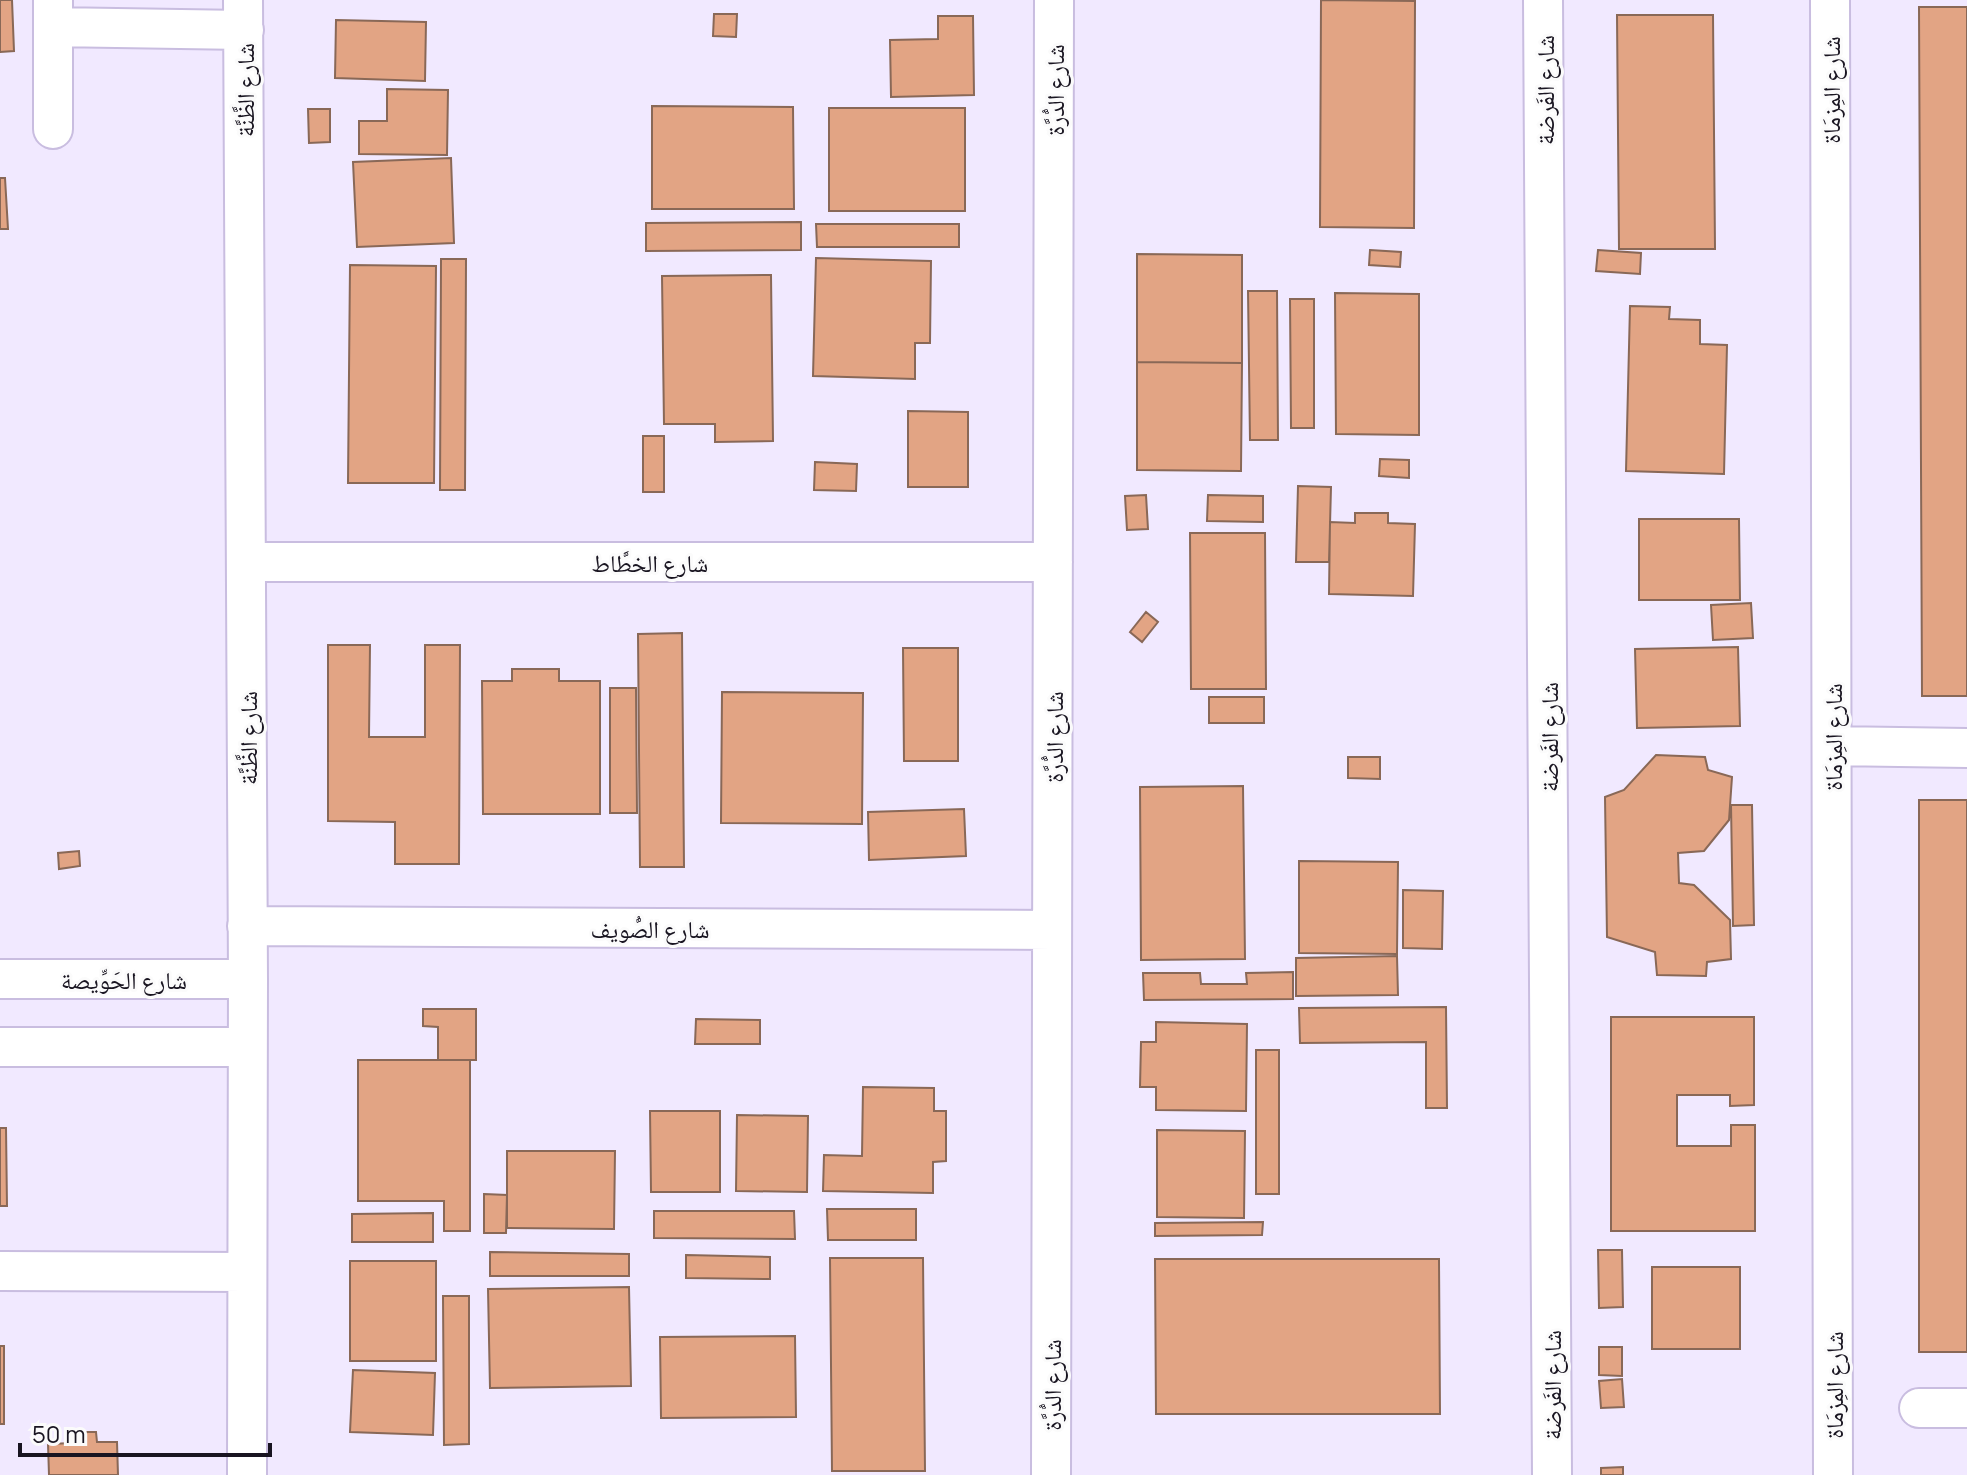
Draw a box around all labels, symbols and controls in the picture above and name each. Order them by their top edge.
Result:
street label: شارع الفَرضة [1528,35,1561,145]
street label: شارع المِزمَاة [1814,36,1847,144]
street label: شارع الظَّنَّة [228,43,261,137]
street label: شارع الدُّرَّة [1038,44,1071,136]
street label: شارع الخطَّاط [592,546,708,579]
street label: شارع الفَرضة [1532,682,1565,792]
street label: شارع المِزمَاة [1816,683,1849,791]
street label: شارع الظَّنَّة [231,691,264,785]
street label: شارع الدُّرَّة [1037,691,1070,783]
street label: شارع الصُّويف [591,912,709,945]
street label: شارع الحَوِّيصة [61,963,187,996]
street label: شارع الفَرضة [1535,1330,1568,1440]
street label: شارع المِزمَاة [1817,1331,1850,1439]
street label: شارع الدُّرَّة [1035,1339,1068,1431]
scale bar [20,1407,270,1457]
text: 50 m [32,1417,86,1450]

